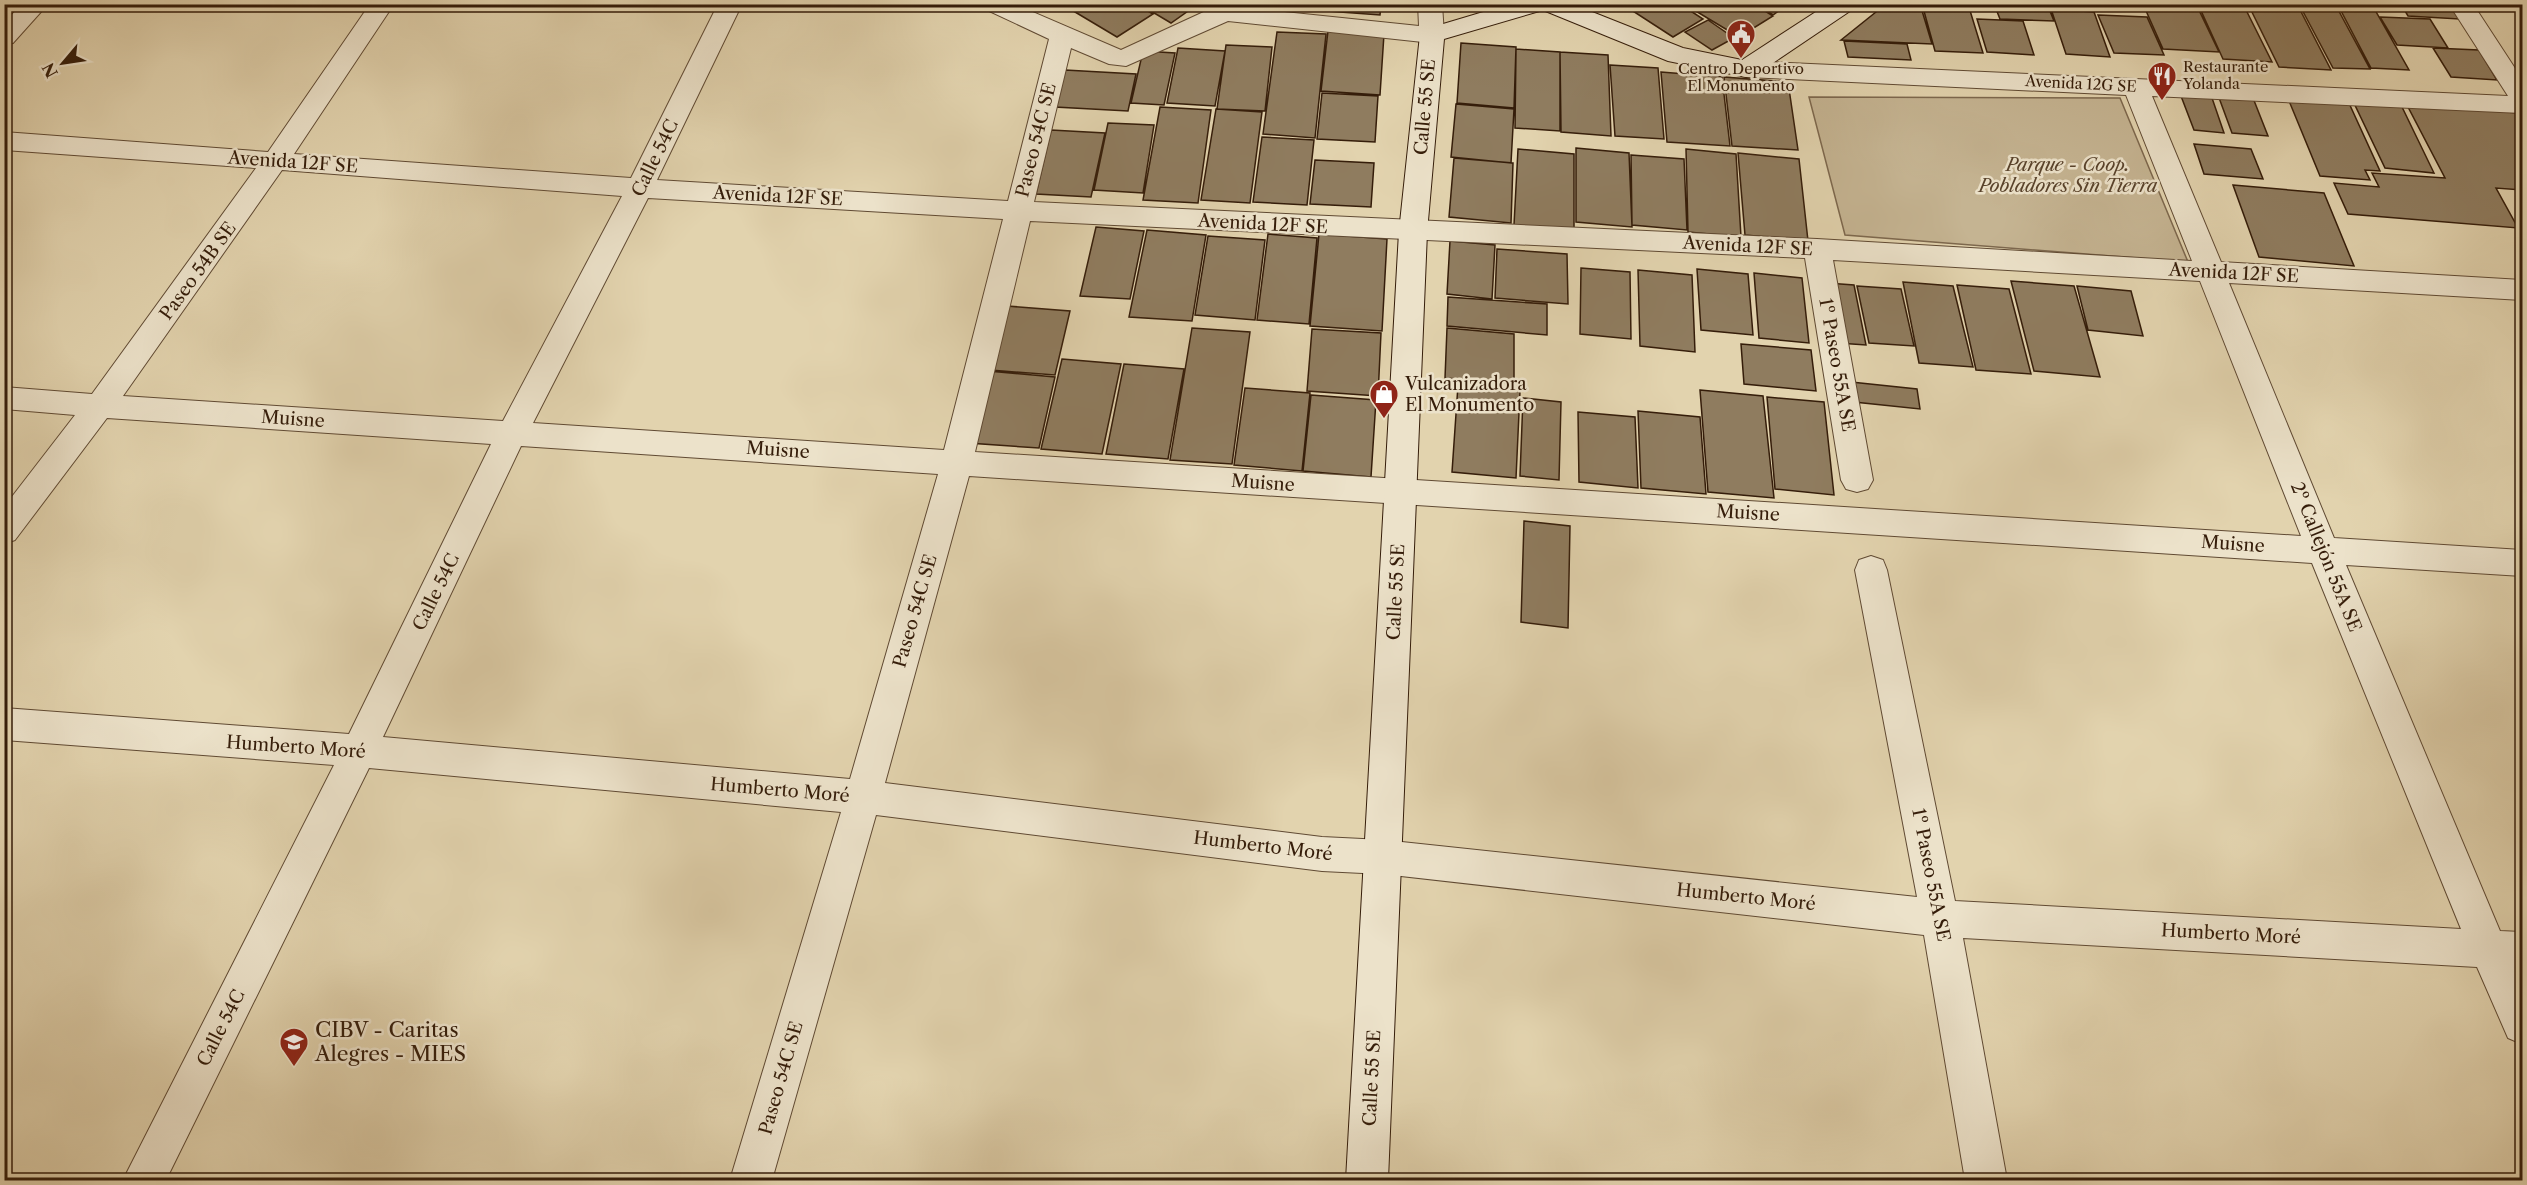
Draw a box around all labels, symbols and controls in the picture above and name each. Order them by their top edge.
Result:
public building icon: Centro Deportivo El Monumento [1725,18,1757,60]
north arrow [33,33,93,93]
place label: Restaurante Yolanda [2182,57,2268,93]
street label: Calle 55 SE [1410,58,1440,156]
text: N [38,59,62,81]
place label: Centro Deportivo El Monumento [1678,59,1804,95]
restaurant icon: Restaurante Yolanda [2146,60,2178,102]
street label: Avenida 12G SE [2024,71,2137,96]
street label: Paseo 54C SE [1011,81,1061,199]
street label: Calle 54C [627,116,683,200]
street label: Avenida 12F SE [226,146,359,178]
park label: Parque - Coop. Pobladores Sin Tierra [1977,154,2158,197]
street label: Avenida 12F SE [711,182,844,210]
street label: Avenida 12F SE [1196,210,1329,238]
street label: Paseo 54B SE [155,218,241,324]
street label: Avenida 12F SE [1681,232,1814,260]
street label: Avenida 12F SE [2167,259,2300,287]
street label: 1º Paseo 55A SE [1814,296,1860,434]
place label: Vulcanizadora El Monumento [1404,373,1534,416]
shop icon: Vulcanizadora El Monumento [1368,378,1400,420]
street label: Muisne [260,406,326,432]
street label: Muisne [745,437,811,463]
street label: Muisne [1230,470,1296,496]
street label: 2º Callejón 55A SE [2286,479,2366,635]
street label: Muisne [1716,500,1780,526]
street label: Muisne [2200,531,2266,557]
street label: Calle 55 SE [1382,543,1410,641]
street label: Calle 54C [408,550,464,634]
street label: Paseo 54C SE [888,552,942,670]
street label: Humberto Moré [225,731,367,763]
street label: Humberto Moré [709,773,851,807]
street label: 1º Paseo 55A SE [1907,807,1955,943]
street label: Humberto Moré [1192,827,1334,865]
street label: Humberto Moré [1675,879,1817,915]
street label: Humberto Moré [2161,919,2301,949]
street label: Calle 54C [192,986,250,1070]
place label: CIBV - Caritas Alegres - MIES [314,1017,466,1066]
street label: Paseo 54C SE [754,1019,808,1137]
school or university icon: CIBV - Caritas Alegres - MIES [278,1026,310,1068]
street label: Calle 55 SE [1358,1029,1386,1127]

